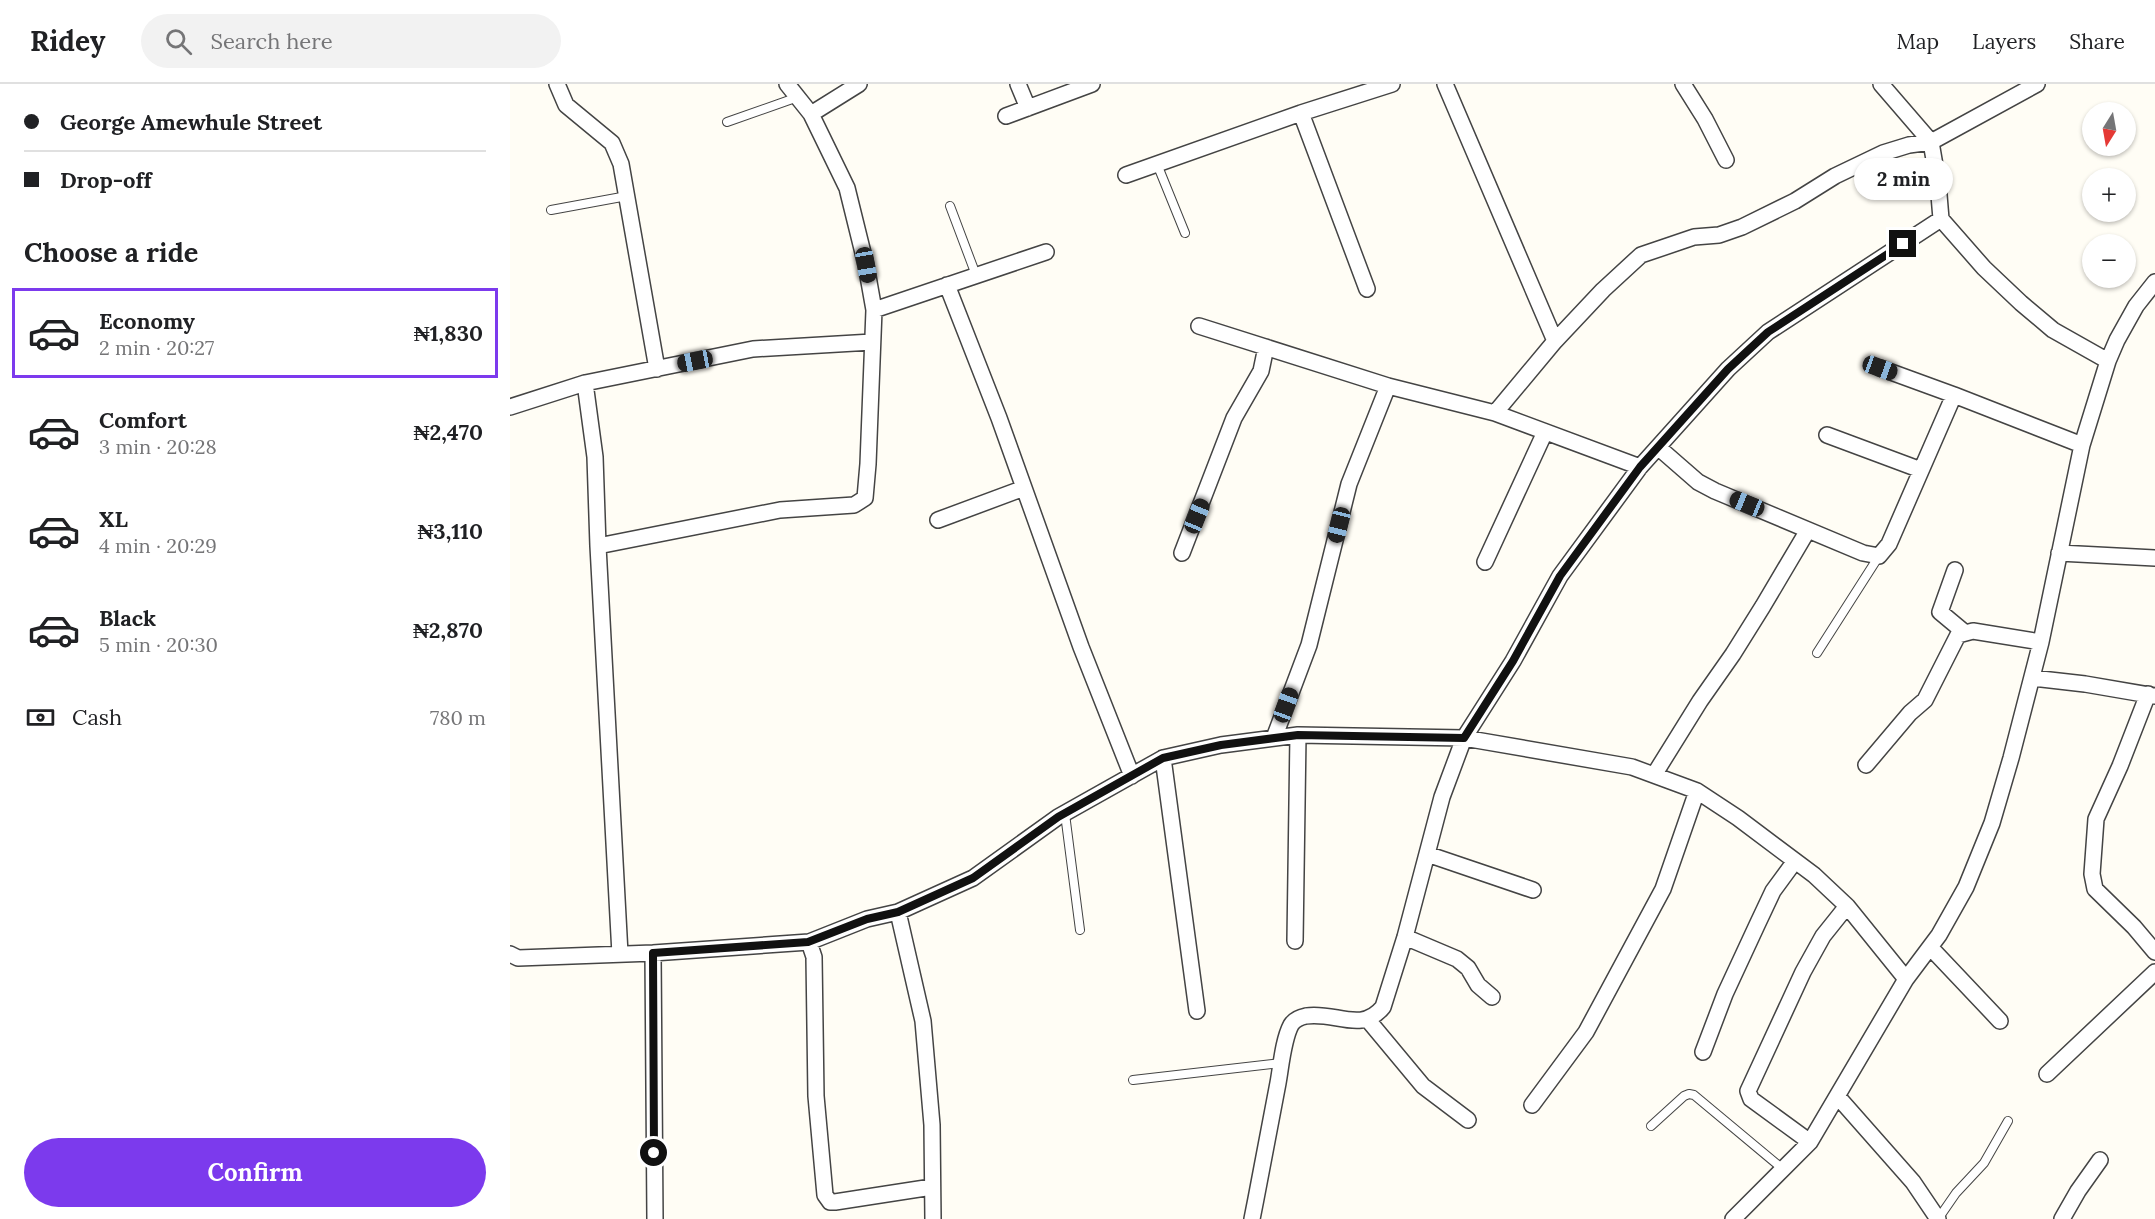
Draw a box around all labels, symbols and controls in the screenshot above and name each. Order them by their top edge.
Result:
search box [141,14,561,68]
text: Ridey [30,23,105,59]
icon: search [162,25,195,58]
text: Search here [210,27,333,55]
text: Map [1896,28,1939,55]
text: Layers [1972,28,2036,55]
text: Share [2069,28,2125,55]
north arrow [2082,102,2136,156]
map controls [2082,102,2136,288]
text: George Amewhule Street [60,108,322,136]
callout: 2 min [1854,157,1952,199]
text: Drop-off [60,166,152,194]
text: 2 min [1877,166,1930,191]
button: + [2082,168,2136,222]
route end [1889,230,1916,257]
button: − [2082,234,2136,288]
text: Choose a ride [24,235,198,269]
car [854,246,878,284]
icon: car [27,306,81,360]
text: Economy [99,307,195,335]
text: ₦1,830 [414,319,483,347]
text: 2 min · 20:27 [99,335,214,360]
car [676,349,714,373]
car [1860,353,1900,383]
icon: car [27,405,81,459]
text: Comfort [99,406,187,434]
text: ₦2,470 [414,418,483,446]
text: 3 min · 20:28 [99,434,217,459]
car [1727,489,1767,519]
car [1182,496,1212,536]
icon: car [27,504,81,558]
text: XL [99,505,128,533]
car [1326,505,1352,545]
text: ₦3,110 [417,517,483,545]
text: 4 min · 20:29 [99,533,217,558]
icon: car [27,603,81,657]
text: Black [99,604,156,632]
text: ₦2,870 [413,616,483,644]
text: 5 min · 20:30 [99,632,218,657]
car [1271,685,1301,725]
icon: cash [24,701,57,734]
text: Cash [72,703,122,731]
text: 780 m [430,705,486,730]
button: Confirm [24,1138,486,1207]
route start [640,1139,667,1166]

